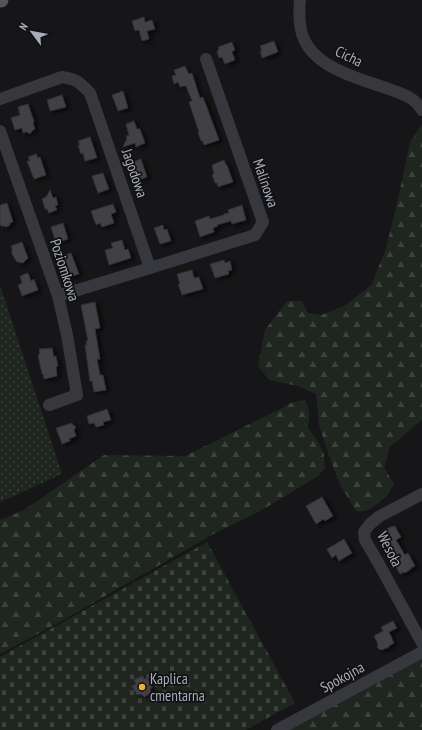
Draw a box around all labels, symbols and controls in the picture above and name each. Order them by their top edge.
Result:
north arrow [12,12,52,52]
text: N [16,20,31,33]
street label: Cicha [332,41,366,71]
street label: Jagodowa [118,145,152,200]
street label: Malinowa [249,156,283,210]
street label: Poziomkowa [46,236,84,304]
street label: Wesoła [373,528,407,570]
street label: Spokojna [317,657,367,697]
place label: Kaplica cmentarna [150,669,205,705]
marker: Kaplica cmentarna [137,682,147,692]

